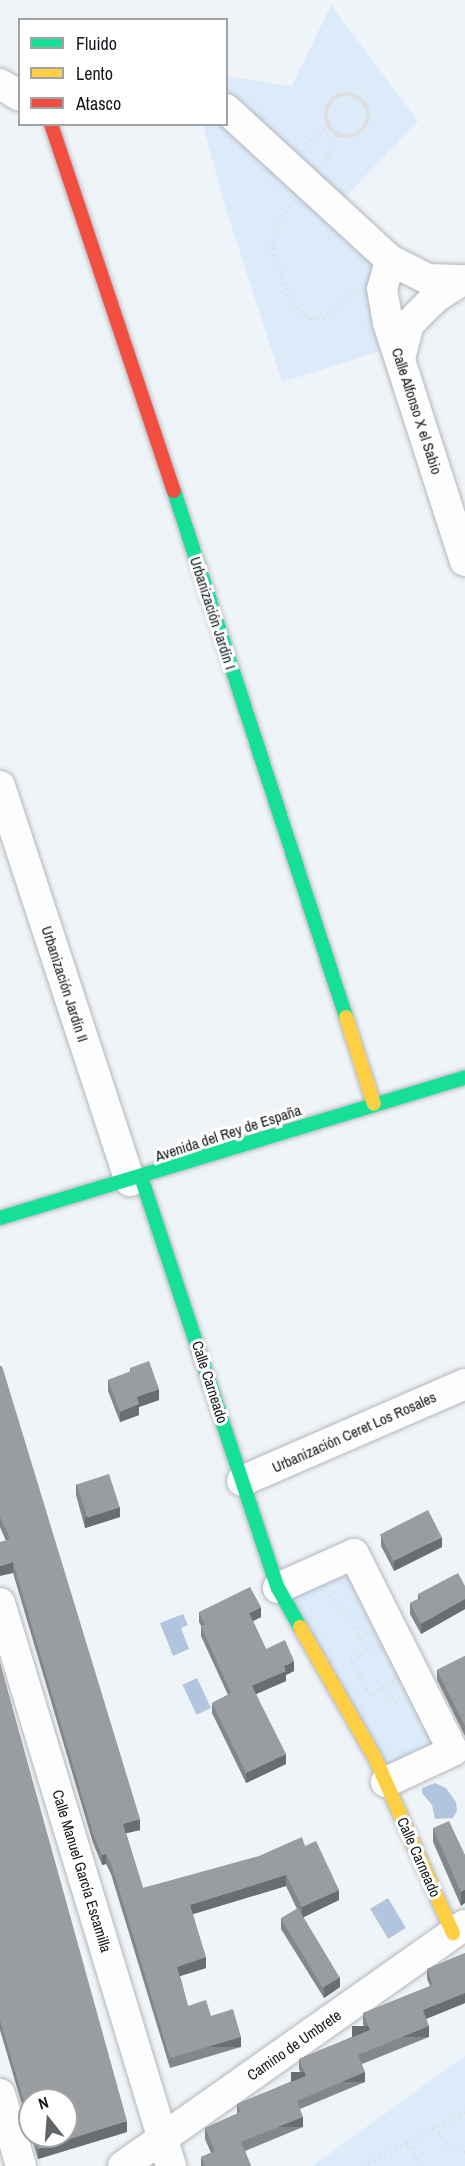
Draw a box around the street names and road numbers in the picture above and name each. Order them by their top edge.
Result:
street label: Calle Alfonso X el Sabio [388,345,446,477]
street label: Urbanización Jardín I [186,554,240,672]
street label: Urbanización Jardín II [38,924,92,1044]
street label: Avenida del Rey de España [153,1101,303,1165]
street label: Calle Carneado [188,1339,232,1425]
street label: Urbanización Ceret Los Rosales [269,1388,439,1476]
street label: Calle Manuel García Escamilla [49,1788,115,1954]
street label: Calle Carneado [393,1814,445,1900]
street label: Camino de Umbrete [243,2006,345,2084]

